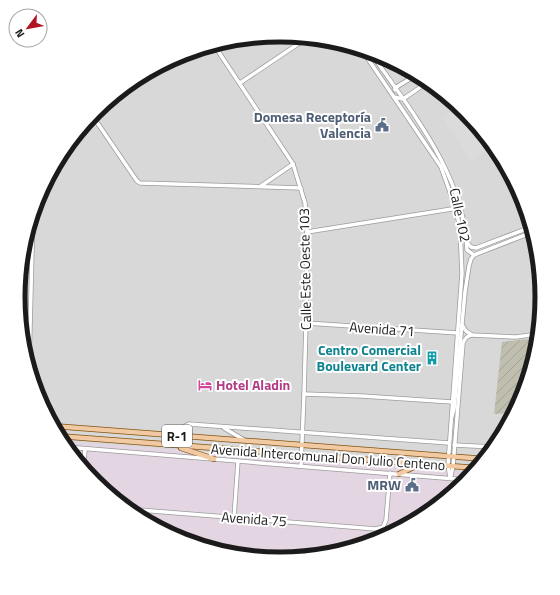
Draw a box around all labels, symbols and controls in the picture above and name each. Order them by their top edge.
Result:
north arrow [8,8,48,48]
text: N [11,26,28,41]
place label: Domesa Receptoría Valencia [254,106,371,143]
public building icon: Domesa Receptoría Valencia [374,117,390,133]
street label: Calle 102 [445,186,476,244]
street label: Calle Este Oeste 103 [293,208,316,330]
street label: Avenida 71 [349,316,415,341]
place label: Centro Comercial Boulevard Center [317,339,421,376]
building icon: Centro Comercial Boulevard Center [424,350,440,366]
place label: Hotel Aladin [216,374,290,395]
hotel icon: Hotel Aladin [197,377,213,393]
road number: R-1 [162,425,192,447]
street label: Avenida Intercomunal Don Julio Centeno [210,438,446,475]
place label: MRW [367,474,401,495]
public building icon: MRW [404,477,420,493]
street label: Avenida 75 [221,506,288,531]

